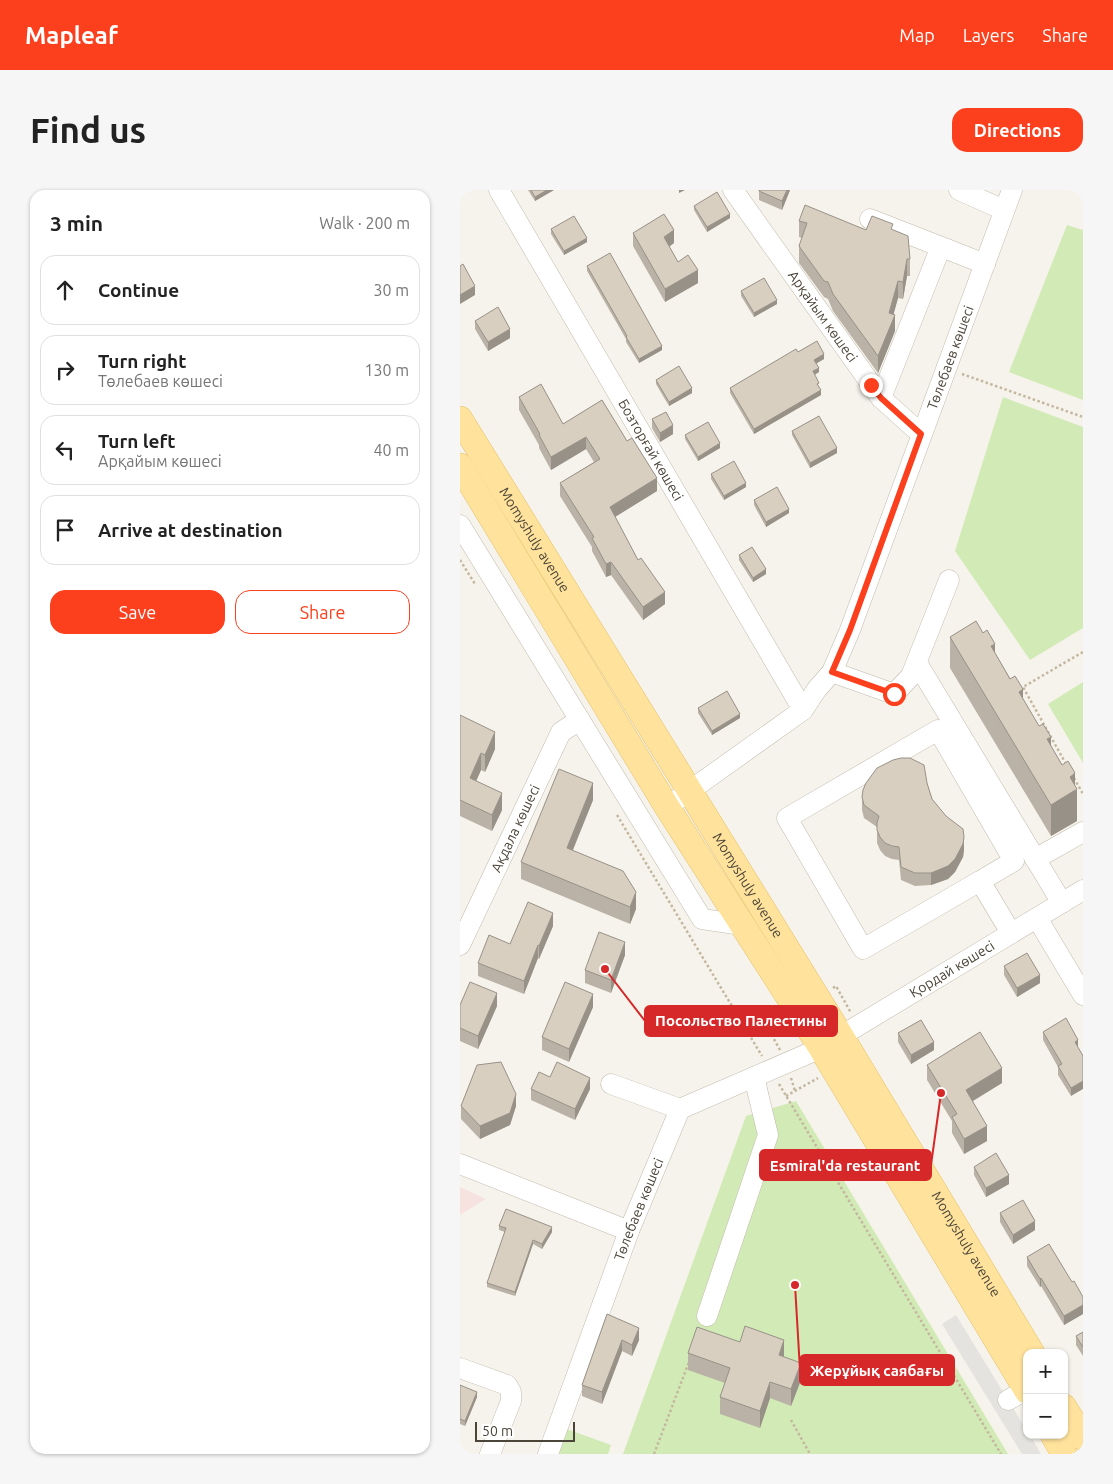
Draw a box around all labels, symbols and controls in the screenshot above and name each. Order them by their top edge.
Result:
text: Mapleaf [25,22,118,49]
text: Map [899,25,935,45]
text: Layers [963,25,1014,45]
text: Share [1042,25,1088,45]
button: Directions [952,108,1083,152]
text: Find us [30,110,146,150]
text: 3 min [50,211,103,235]
text: Walk · 200 m [319,214,410,232]
street label: Арқайым көшесі [785,268,861,365]
icon: ahead [51,276,79,304]
text: Continue [98,279,179,301]
text: 30 m [373,281,409,299]
street label: Төлебаев көшесі [924,303,977,412]
text: Turn right [98,350,186,372]
icon: right [51,356,79,384]
text: 130 m [364,361,409,379]
text: Төлебаев көшесі [98,372,223,390]
route end [860,374,883,397]
street label: Бозторғай көшесі [615,396,687,503]
text: Turn left [98,430,176,452]
icon: left [51,436,79,464]
text: 40 m [373,441,409,459]
text: Арқайым көшесі [98,452,222,470]
street label: Momyshuly avenue [496,484,573,595]
icon: arrive [51,516,79,544]
text: Arrive at destination [98,519,283,541]
button: Save [50,590,225,634]
button: Share [235,590,410,634]
route start [883,683,906,706]
street label: Ақдала көшесі [488,782,543,875]
street label: Momyshuly avenue [709,830,786,941]
street label: Қордай көшесі [907,937,997,1001]
callout: Посольство Палестины [645,1006,837,1036]
text: Посольство Палестины [655,1012,827,1029]
callout: Esmiral'da restaurant [760,1150,931,1180]
street label: Төлебаев көшесі [611,1155,667,1263]
text: Esmiral'da restaurant [770,1157,921,1174]
street label: Momyshuly avenue [928,1188,1004,1300]
map controls [1023,1349,1068,1439]
button: + [1023,1349,1068,1394]
callout: Жерұйық саябағы [800,1355,954,1385]
text: Жерұйық саябағы [810,1362,944,1379]
button: − [1023,1394,1068,1439]
scale bar [475,1419,575,1442]
text: 50 m [482,1423,513,1439]

